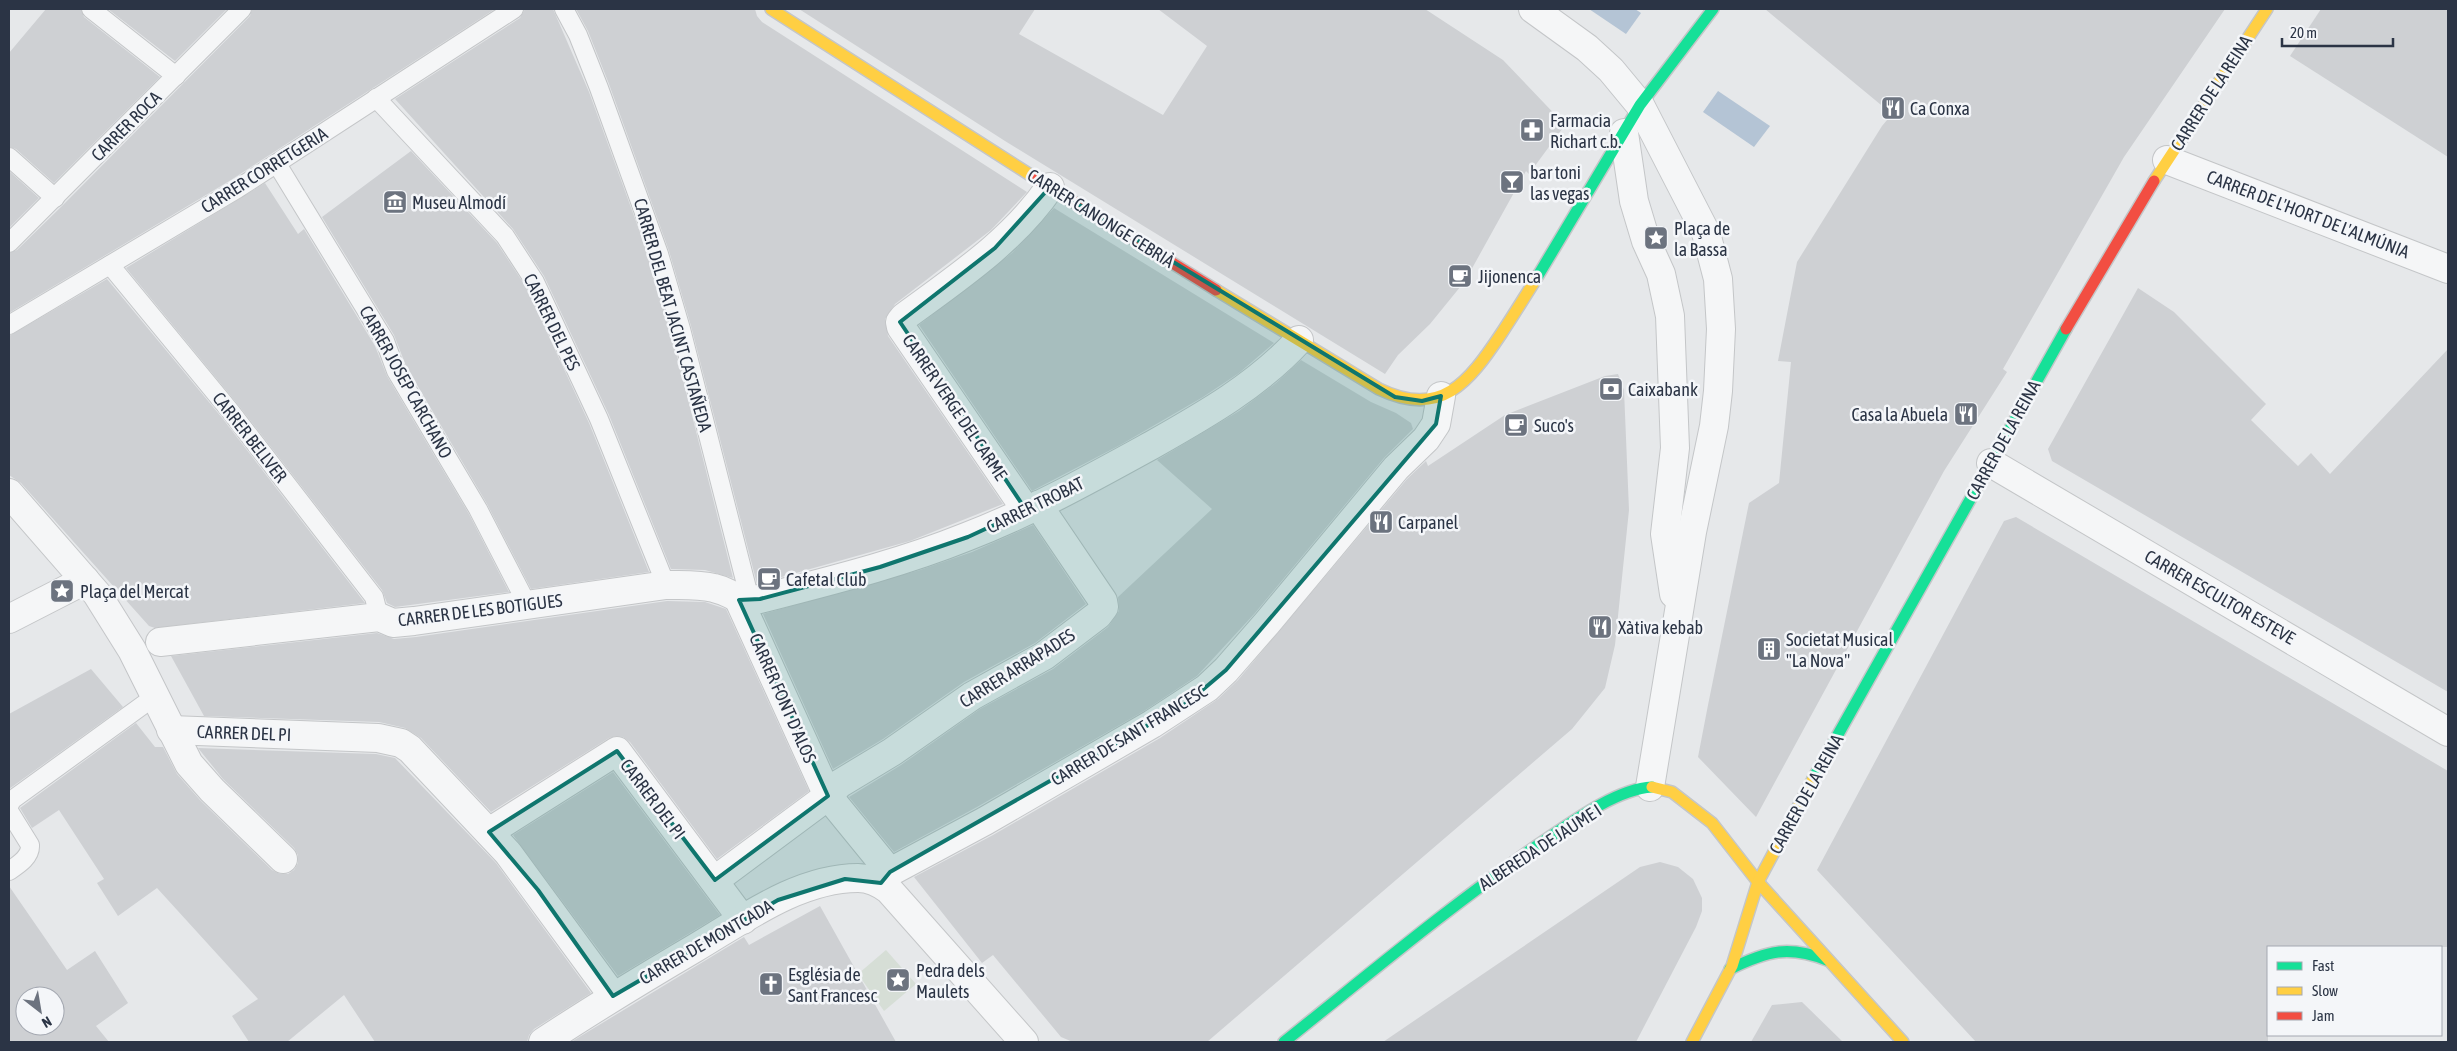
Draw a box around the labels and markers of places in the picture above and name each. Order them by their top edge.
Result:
restaurant icon: Ca Conxa [1880,95,1906,121]
place label: Ca Conxa [1910,98,1970,119]
place label: Farmacia Richart c.b. [1550,110,1621,152]
pharmacy icon: Farmacia Richart c.b. [1519,117,1545,143]
place label: bar toni las vegas [1530,162,1589,204]
bar icon: bar toni las vegas [1499,169,1525,195]
museum icon: Museu Almodí [382,189,408,215]
place label: Museu Almodí [412,192,506,213]
place label: Plaça de la Bassa [1674,218,1730,260]
place icon: Plaça de la Bassa [1643,225,1669,251]
cafe icon: Jijonenca [1447,263,1473,289]
place label: Jijonenca [1478,266,1541,287]
bank icon: Caixabank [1598,376,1624,402]
place label: Caixabank [1628,379,1698,400]
restaurant icon: Casa la Abuela [1953,401,1979,427]
place label: Casa la Abuela [1851,404,1948,425]
cafe icon: Suco's [1503,412,1529,438]
place label: Suco's [1534,415,1574,436]
restaurant icon: Carpanel [1368,509,1394,535]
place label: Carpanel [1398,512,1459,533]
cafe icon: Cafetal Club [756,566,782,592]
place label: Cafetal Club [786,569,867,590]
place icon: Plaça del Mercat [49,578,75,604]
place label: Plaça del Mercat [80,581,189,602]
restaurant icon: Xàtiva kebab [1587,614,1613,640]
place label: Xàtiva kebab [1618,617,1703,638]
place label: Societat Musical "La Nova" [1786,629,1893,671]
building icon: Societat Musical "La Nova" [1756,636,1782,662]
place label: Pedra dels Maulets [916,960,985,1002]
place label: Església de Sant Francesc [788,964,877,1006]
place icon: Pedra dels Maulets [885,967,911,993]
church icon: Església de Sant Francesc [758,971,784,997]

